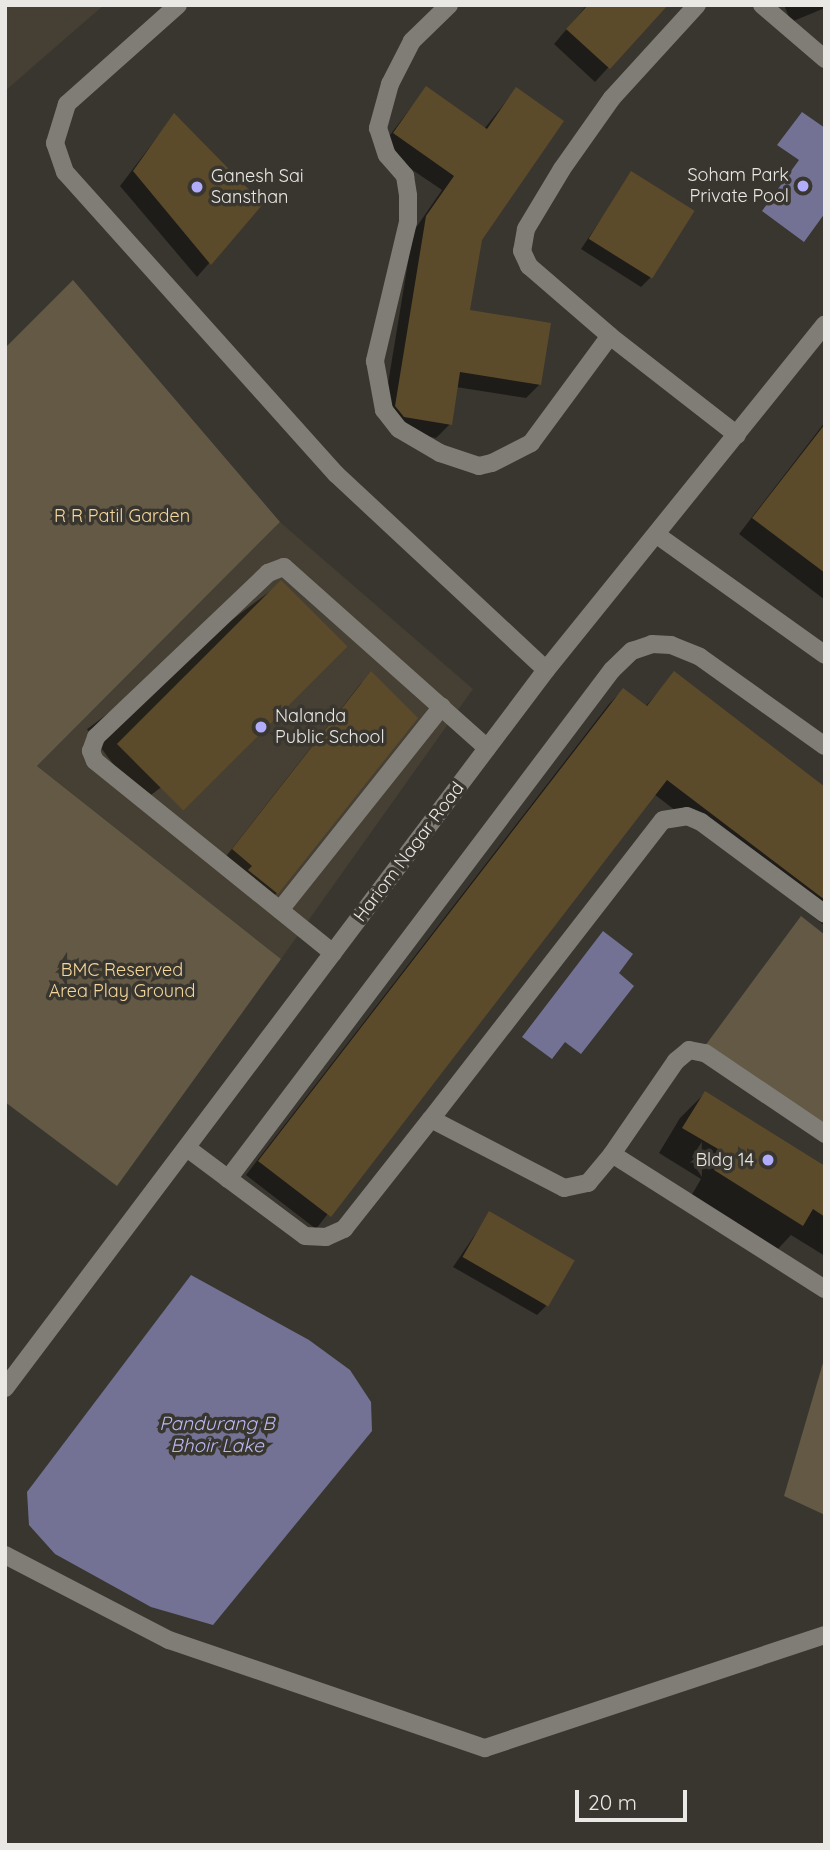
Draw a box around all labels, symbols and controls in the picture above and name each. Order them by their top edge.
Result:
place label: Soham Park Private Pool [687,165,789,208]
place label: Ganesh Sai Sansthan [211,166,304,208]
marker: Soham Park Private Pool [795,178,811,194]
marker: Ganesh Sai Sansthan [189,179,205,195]
park label: R R Patil Garden [54,505,190,527]
place label: Nalanda Public School [275,706,385,748]
marker: Nalanda Public School [253,719,269,735]
street label: Hariom Nagar Road [349,778,469,926]
park label: BMC Reserved Area Play Ground [49,960,195,1002]
place label: Bldg 14 [695,1149,754,1171]
marker: Bldg 14 [760,1152,776,1168]
water label: Pandurang B Bhoir Lake [159,1413,275,1457]
scale bar [578,1776,690,1820]
text: 20 m [588,1789,637,1815]

